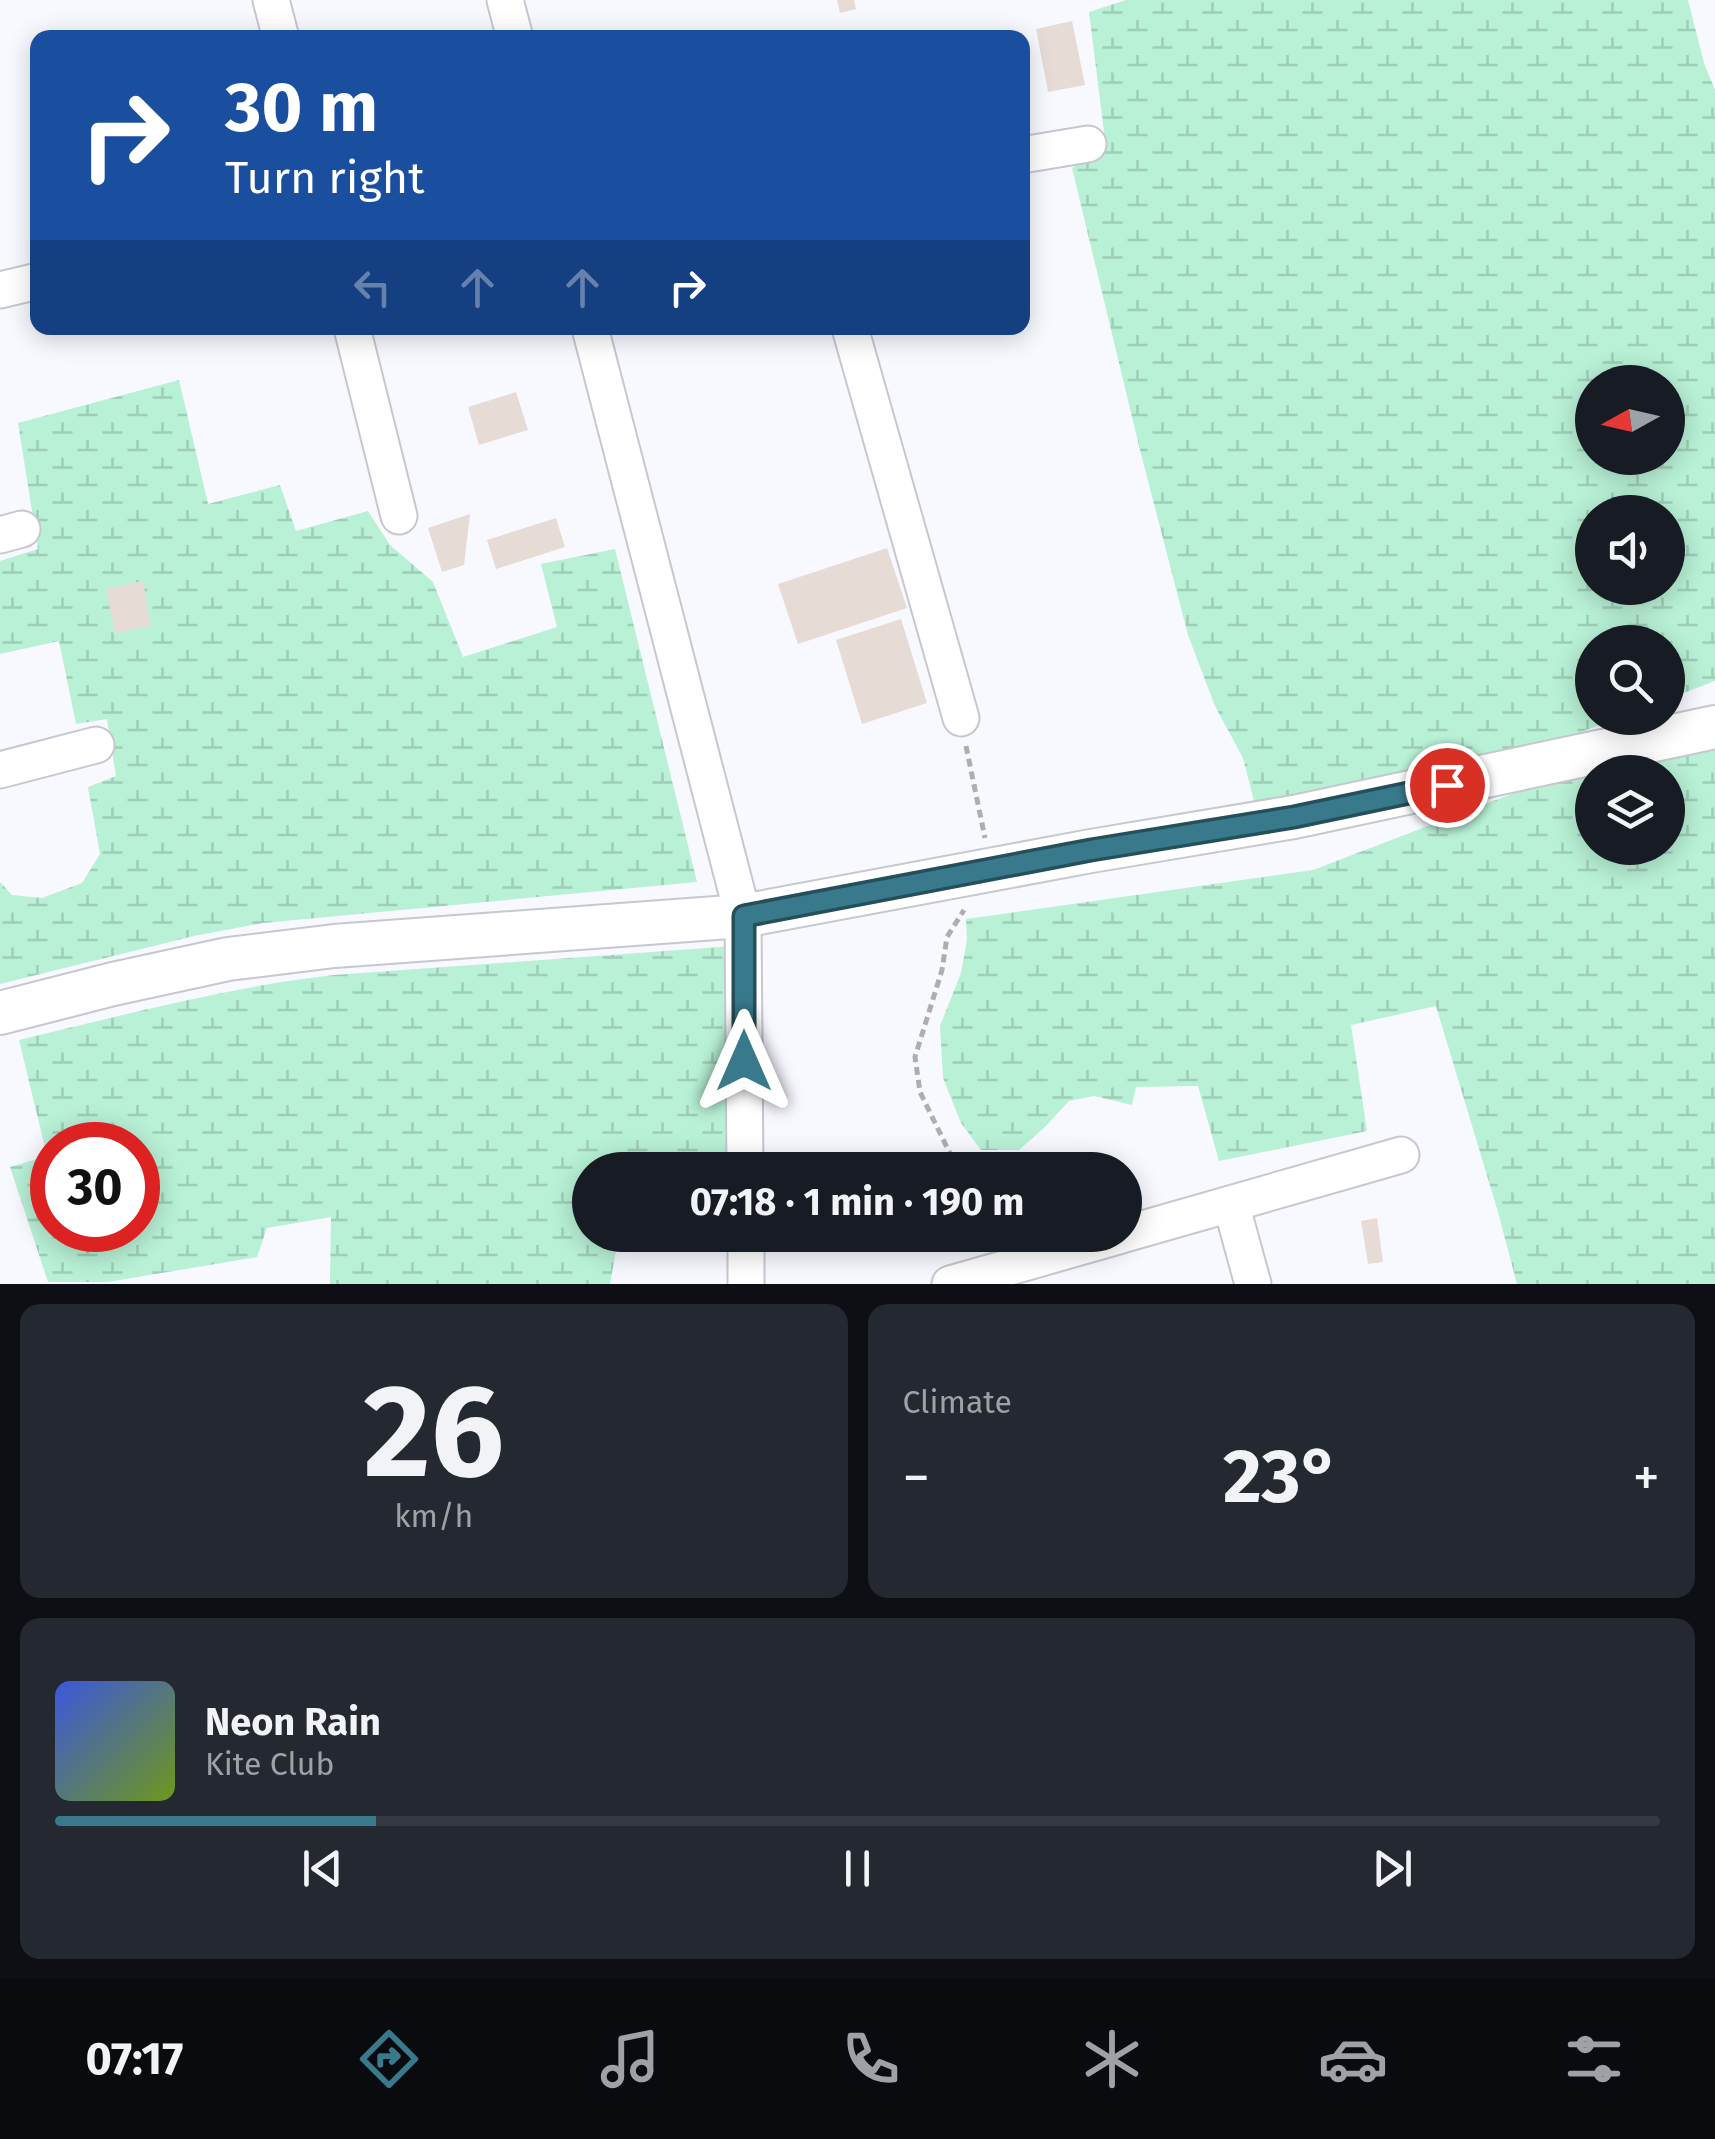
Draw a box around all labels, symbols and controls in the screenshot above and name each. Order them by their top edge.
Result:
text: 30 m [225,66,378,150]
icon: right [60,70,190,200]
text: Turn right [225,151,424,205]
icon: left [345,260,400,315]
icon: ahead [450,260,505,315]
icon: ahead [555,260,610,315]
icon: right [660,260,715,315]
north arrow [1575,365,1685,475]
map controls [1575,365,1685,865]
button: sound [1575,495,1685,605]
button: search [1575,625,1685,735]
pin [1405,743,1490,828]
button: layers [1575,755,1685,865]
icon: arrive [1420,758,1475,813]
position arrow [692,1009,796,1113]
speed limit sign: 30 [30,1122,160,1252]
text: 07:18 · 1 min · 190 m [690,1179,1024,1225]
text: 26 [363,1354,504,1510]
text: Climate [903,1383,1012,1421]
text: 23° [1223,1432,1340,1522]
text: − [903,1445,930,1511]
text: + [1633,1445,1660,1511]
text: km/h [394,1497,473,1535]
text: Neon Rain [205,1699,381,1745]
text: Kite Club [205,1745,334,1783]
icon: previous [295,1841,350,1896]
icon: pause [830,1841,885,1896]
icon: next [1365,1841,1420,1896]
icon: directions [354,2024,424,2094]
icon: music [595,2024,665,2094]
icon: phone [836,2024,906,2094]
icon: climate [1077,2024,1147,2094]
icon: car [1318,2024,1388,2094]
icon: filters [1559,2024,1629,2094]
text: 07:17 [86,2032,183,2086]

